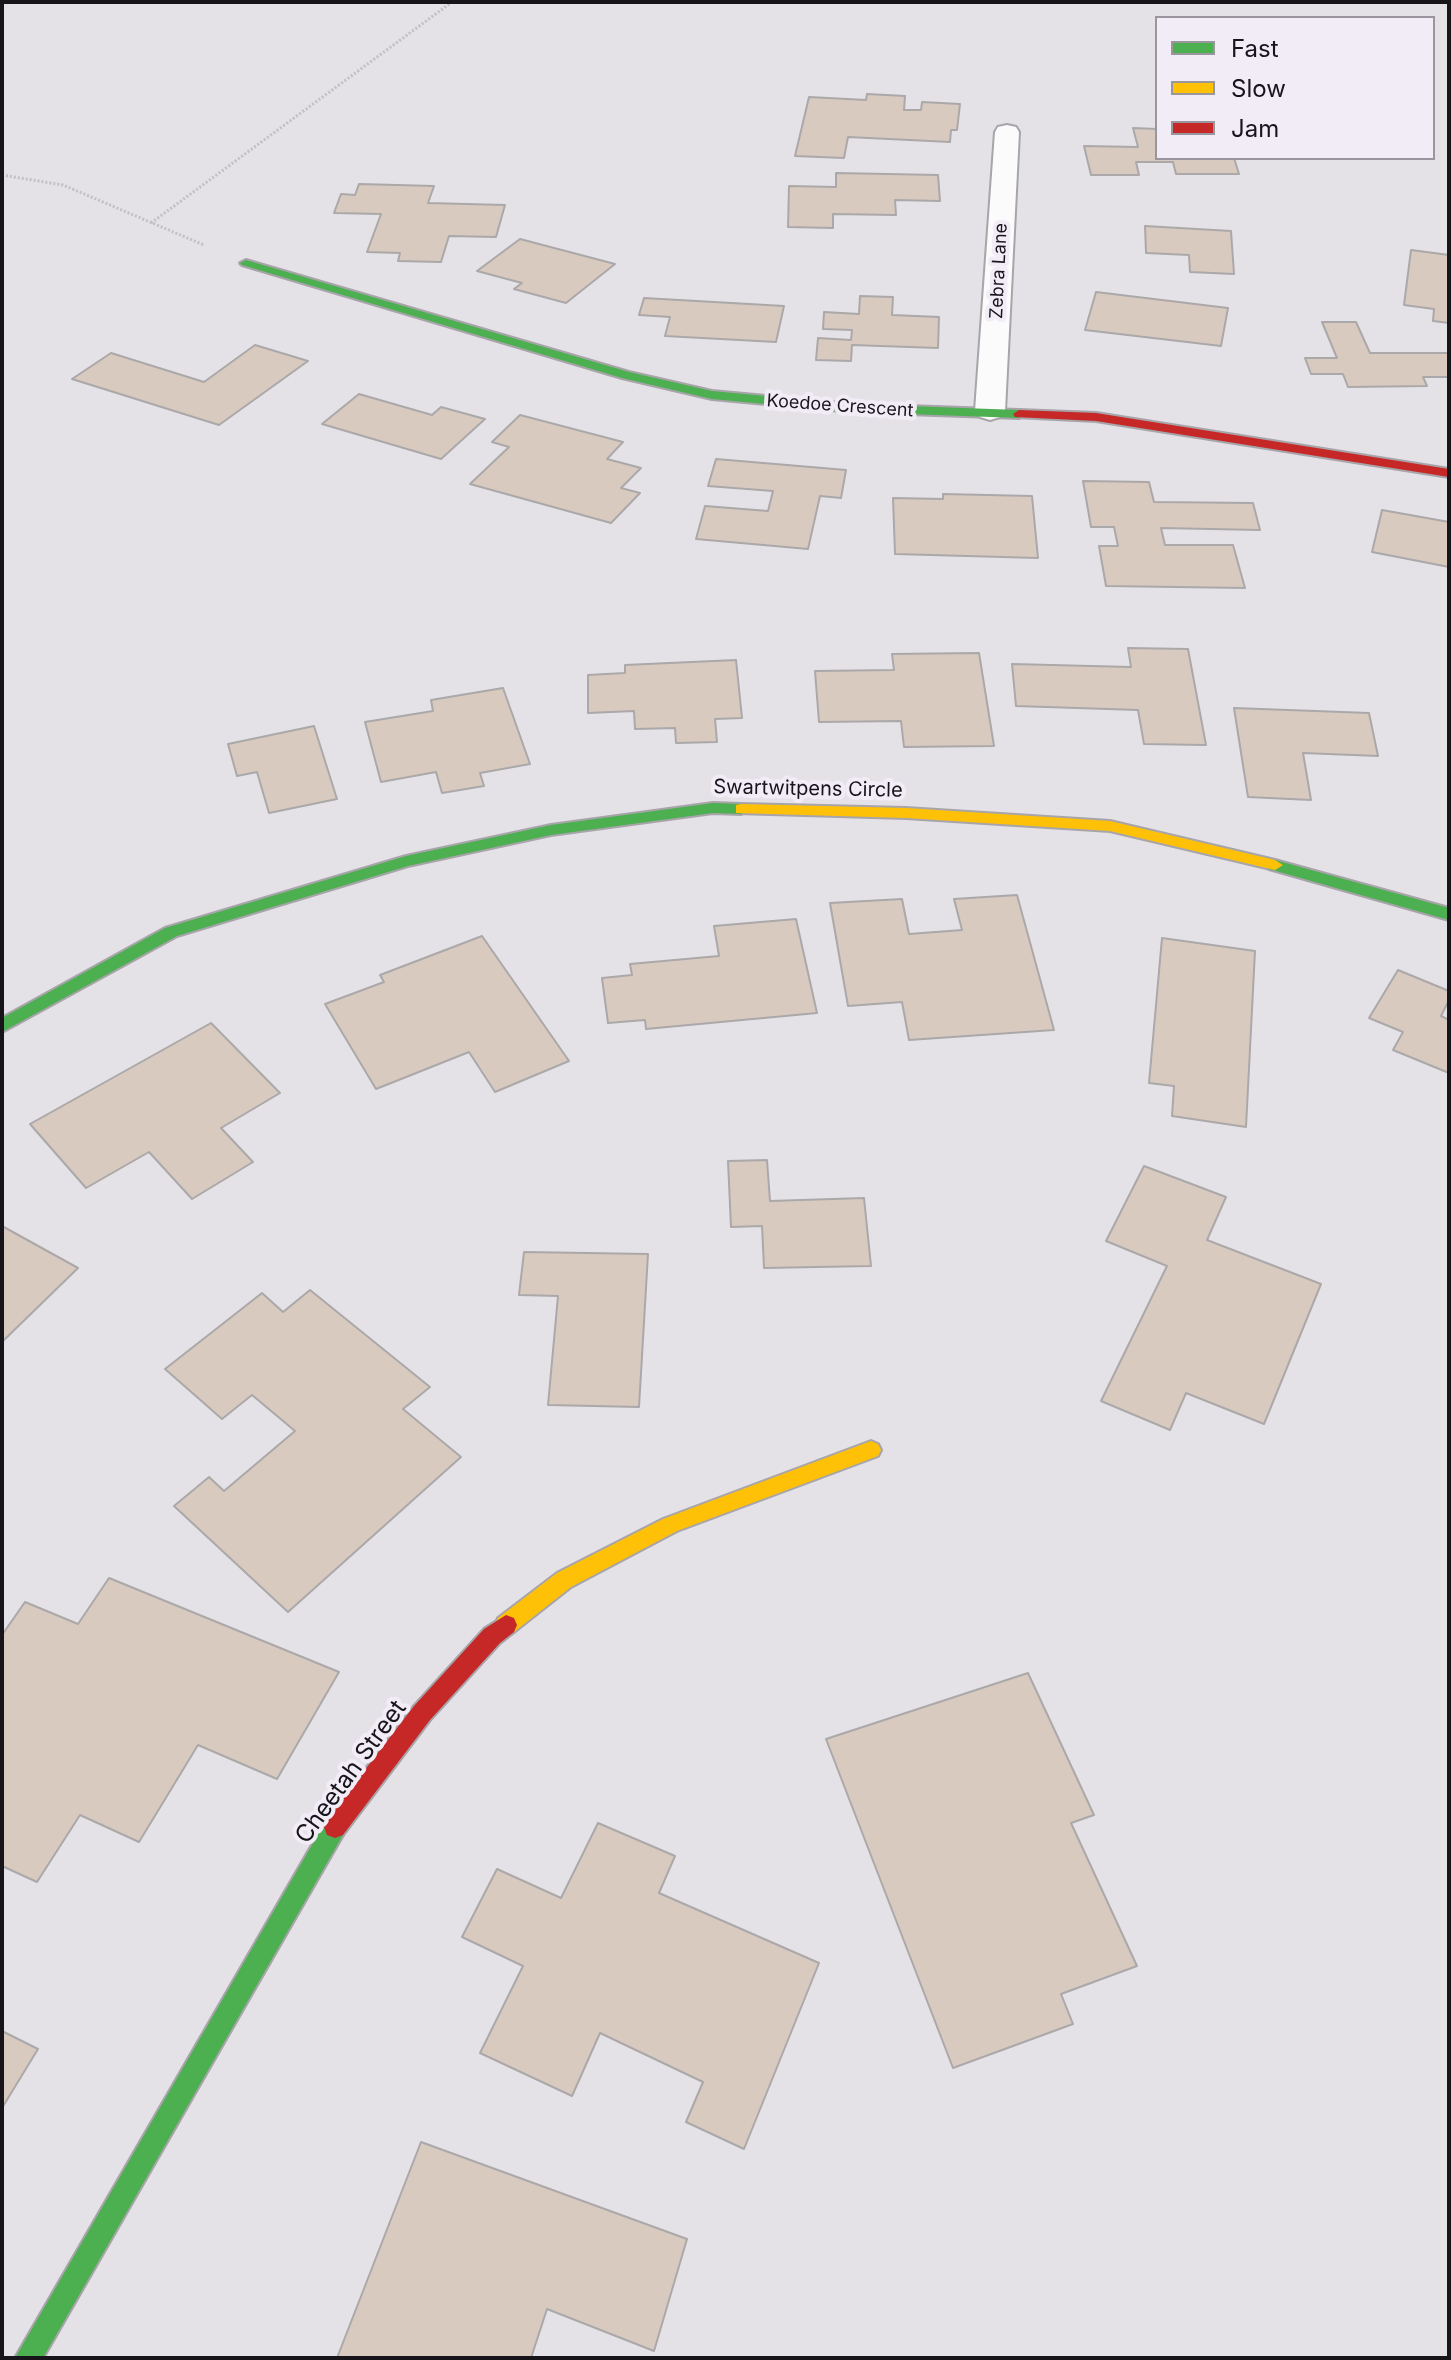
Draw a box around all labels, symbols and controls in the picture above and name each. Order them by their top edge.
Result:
legend [1155,16,1435,160]
text: Fast [1231,34,1279,63]
text: Slow [1231,74,1286,103]
text: Jam [1231,114,1279,143]
street label: Zebra Lane [986,222,1012,320]
street label: Koedoe Crescent [766,390,914,422]
street label: Swartwitpens Circle [713,775,903,803]
street label: Cheetah Street [289,1695,413,1849]

